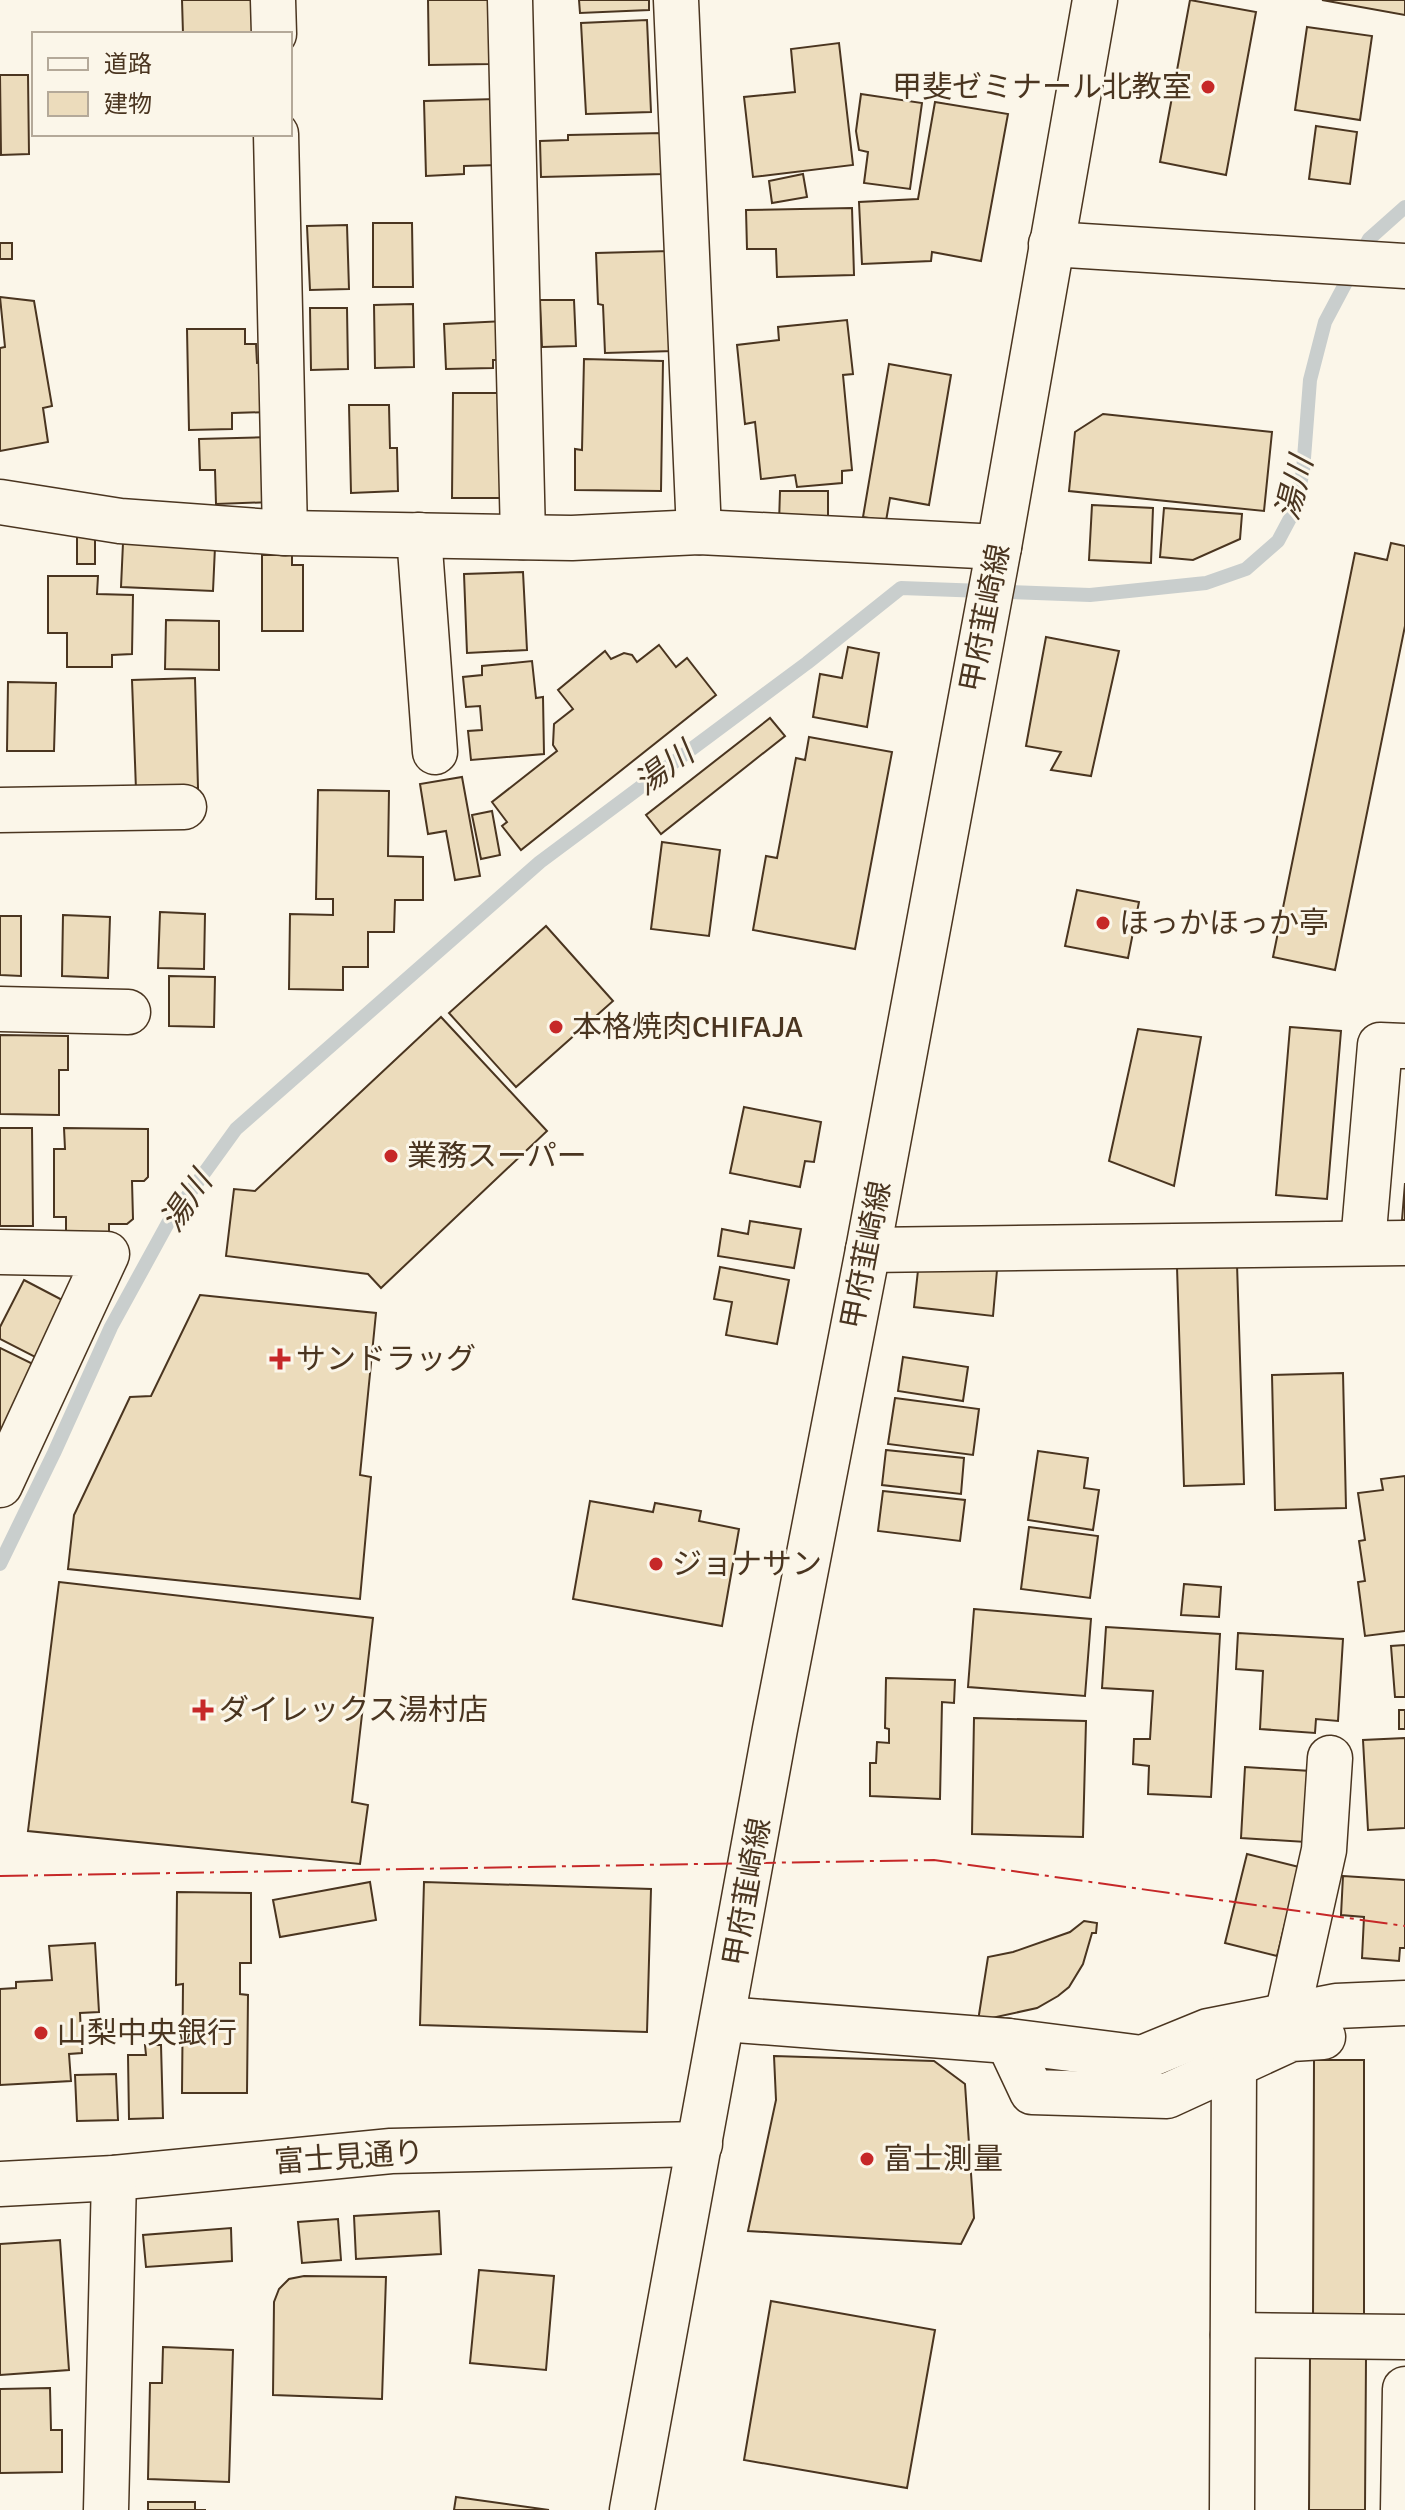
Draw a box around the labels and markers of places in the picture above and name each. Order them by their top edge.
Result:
place label: 甲斐ゼミナール北教室 [892,69,1192,106]
marker: 甲斐ゼミナール北教室 [1199,78,1217,96]
place label: ほっかほっか亭 [1119,905,1329,942]
marker: ほっかほっか亭 [1094,914,1112,932]
place label: 本格焼肉CHIFAJA [572,1009,803,1046]
marker: 本格焼肉CHIFAJA [547,1018,565,1036]
place label: 業務スーパー [407,1138,587,1175]
marker: 業務スーパー [382,1147,400,1165]
place label: サンドラッグ [296,1341,476,1378]
marker: サンドラッグ [271,1350,289,1368]
place label: ジョナサン [672,1546,822,1583]
marker: ジョナサン [647,1555,665,1573]
place label: ダイレックス湯村店 [219,1692,488,1729]
marker: ダイレックス湯村店 [194,1701,212,1719]
place label: 山梨中央銀行 [57,2015,237,2052]
marker: 山梨中央銀行 [32,2024,50,2042]
place label: 富士測量 [883,2141,1003,2178]
marker: 富士測量 [858,2150,876,2168]

